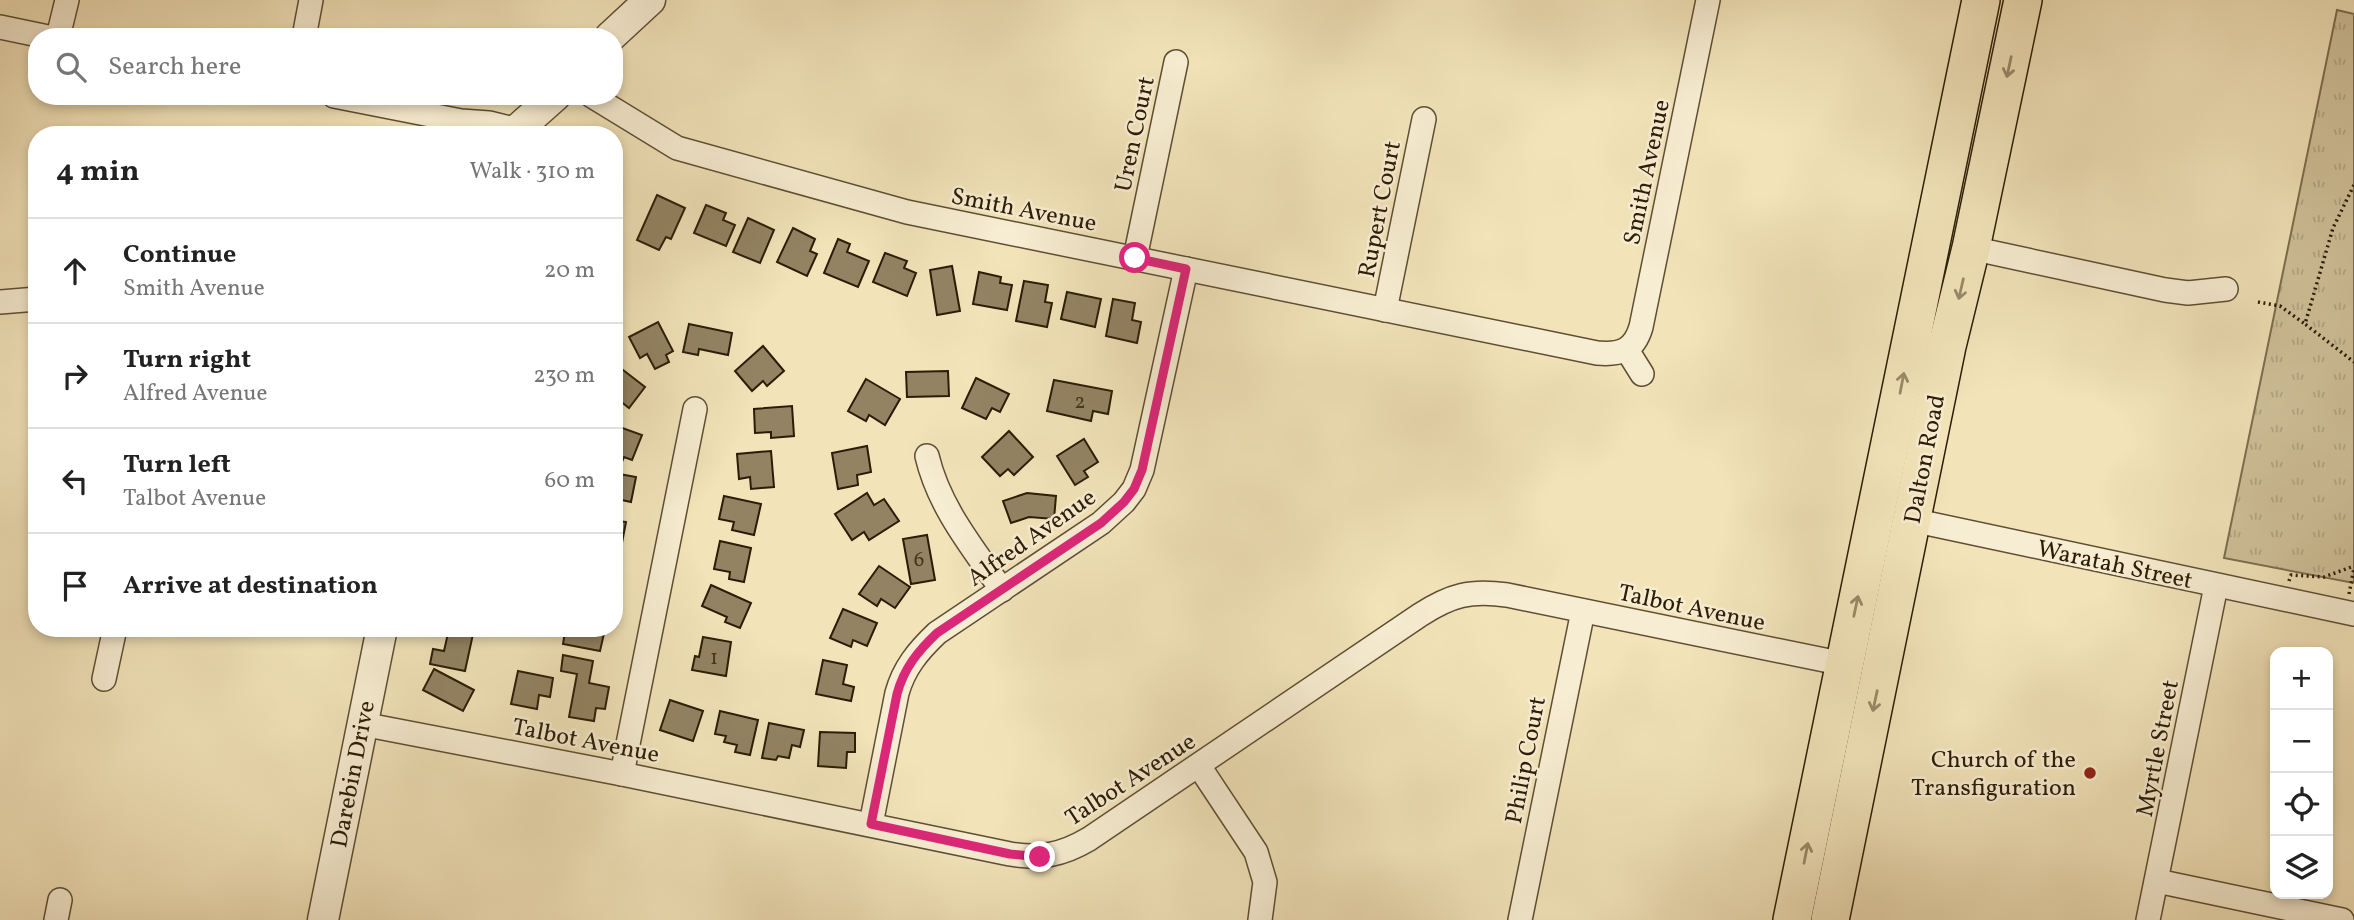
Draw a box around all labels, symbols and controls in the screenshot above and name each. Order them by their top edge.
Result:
search box [28,28,623,105]
icon: search [52,48,90,86]
text: Search here [108,49,241,85]
one-way arrow [2001,55,2015,78]
street label: Uren Court [1107,74,1165,195]
street label: Smith Avenue [1616,97,1680,248]
street label: Rupert Court [1351,138,1411,281]
text: 4 min [56,151,140,193]
text: Walk · 310 m [469,156,595,188]
street label: Smith Avenue [948,180,1099,242]
text: Continue [123,237,236,273]
route start [1119,242,1150,273]
icon: ahead [56,252,94,290]
text: 20 m [544,255,595,287]
text: Smith Avenue [123,273,265,305]
one-way arrow [1954,277,1967,300]
text: Turn right [123,342,251,378]
icon: right [56,357,94,395]
text: 230 m [533,360,595,392]
one-way arrow [1895,372,1909,395]
text: Alfred Avenue [123,378,267,410]
house number: 2 [1074,388,1086,417]
street label: Dalton Road [1897,392,1955,527]
text: Turn left [123,447,231,483]
icon: left [56,462,94,500]
text: 60 m [545,465,595,497]
street label: Alfred Avenue [961,482,1104,596]
text: Talbot Avenue [123,483,266,515]
street label: Waratah Street [2034,533,2196,599]
house number: 6 [914,546,924,575]
icon: arrive [56,567,94,605]
text: Arrive at destination [123,568,378,604]
street label: Talbot Avenue [1615,577,1768,641]
one-way arrow [1849,595,1863,618]
house number: 1 [710,644,718,673]
map controls [2270,647,2333,899]
button: + [2270,647,2333,710]
street label: Myrtle Street [2129,677,2189,820]
one-way arrow [1868,689,1882,712]
street label: Philip Court [1498,694,1556,827]
street label: Darebin Drive [323,698,385,851]
button: − [2270,710,2333,773]
street label: Talbot Avenue [509,711,662,773]
street label: Talbot Avenue [1059,726,1203,836]
place label: Church of the Transfiguration [1911,744,2076,806]
marker: Church of the Transfiguration [2082,765,2098,781]
button: locate [2270,773,2333,836]
button: layers [2270,836,2333,899]
route end [1024,841,1055,872]
one-way arrow [1799,842,1813,865]

